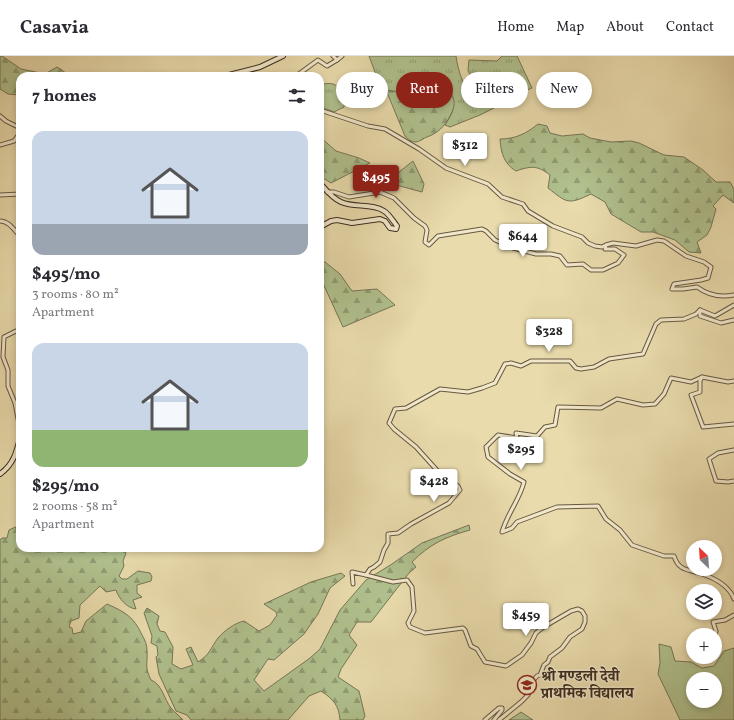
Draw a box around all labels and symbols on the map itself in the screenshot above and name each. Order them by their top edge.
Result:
pin: $312 [441,133,489,167]
pin: $495 [352,165,400,199]
pin: $644 [499,224,547,258]
pin: $328 [525,319,573,353]
pin: $295 [497,437,545,471]
pin: $428 [410,469,458,503]
north arrow [686,540,722,576]
pin: $459 [502,603,550,637]
place label: श्री मण्डली देवी प्राथमिक विद्यालय [540,666,635,705]
school or university icon: श्री मण्डली देवी प्राथमिक विद्यालय [516,674,538,696]

